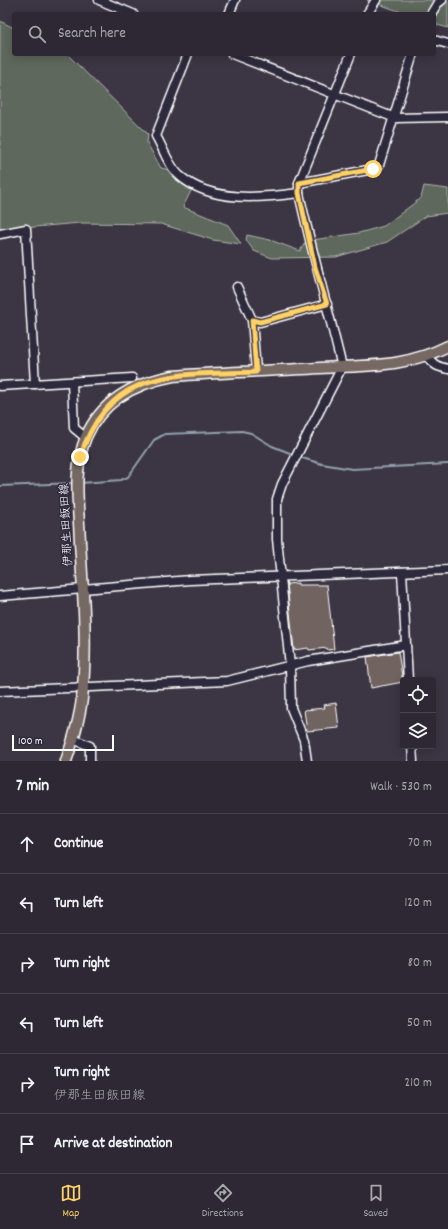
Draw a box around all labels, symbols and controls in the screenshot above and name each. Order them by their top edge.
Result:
search box [12,12,436,56]
icon: search [26,23,48,45]
text: Search here [58,23,126,45]
route start [364,160,382,178]
route end [71,448,89,466]
street label: 伊那生田飯田線 [56,483,78,567]
map controls [400,677,436,749]
button: locate [400,677,436,713]
button: layers [400,713,436,749]
scale bar [12,733,114,752]
text: 100 m [18,734,42,750]
text: 7 min [16,775,49,799]
text: Walk · 530 m [370,778,432,797]
icon: ahead [16,833,38,855]
text: Continue [54,833,103,855]
text: 70 m [408,834,432,853]
icon: left [16,893,38,915]
text: Turn left [54,893,103,915]
text: 120 m [404,894,432,913]
icon: right [16,953,38,975]
text: Turn right [54,953,110,975]
text: 80 m [408,954,432,973]
icon: left [16,1013,38,1035]
text: Turn left [54,1013,103,1035]
text: 50 m [407,1014,432,1033]
text: Turn right [54,1062,110,1084]
icon: right [16,1073,38,1095]
text: 210 m [404,1074,432,1093]
text: 伊那生田飯田線 [54,1087,145,1106]
icon: arrive [16,1133,38,1155]
text: Arrive at destination [54,1133,172,1155]
tab: Map [60,1182,82,1222]
tab: Directions [202,1182,244,1222]
tab: Saved [363,1182,388,1222]

